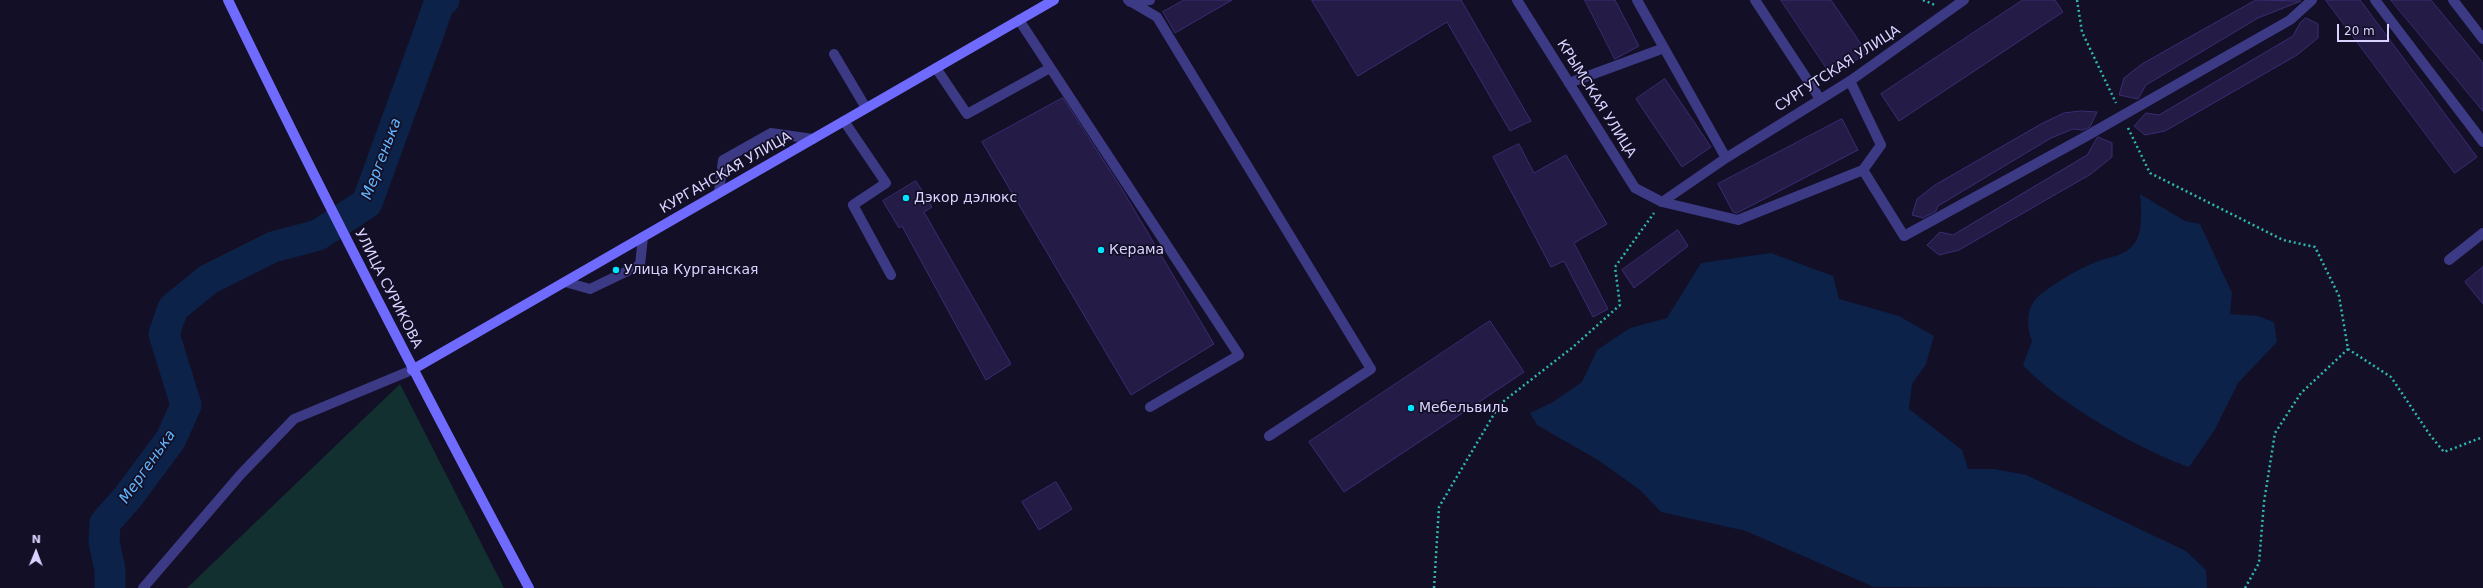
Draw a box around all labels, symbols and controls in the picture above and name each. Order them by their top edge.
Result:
scale bar [2339,16,2391,42]
street label: СУРГУТСКАЯ УЛИЦА [1772,22,1904,116]
text: 20 m [2344,24,2375,38]
street label: КРЫМСКАЯ УЛИЦА [1553,37,1639,161]
water label: Мергенька [358,116,406,202]
street label: КУРГАНСКАЯ УЛИЦА [657,128,795,218]
place label: Дэкор дэлюкс [914,190,1017,206]
marker: Дэкор дэлюкс [901,193,911,203]
street label: УЛИЦА СУРИКОВА [351,226,425,352]
place label: Керама [1109,242,1164,258]
marker: Керама [1096,245,1106,255]
place label: Улица Курганская [624,262,758,278]
marker: Улица Курганская [611,265,621,275]
place label: Мебельвиль [1419,400,1509,416]
marker: Мебельвиль [1406,403,1416,413]
water label: Мергенька [116,427,180,507]
north arrow [16,532,56,572]
text: N [31,533,41,546]

